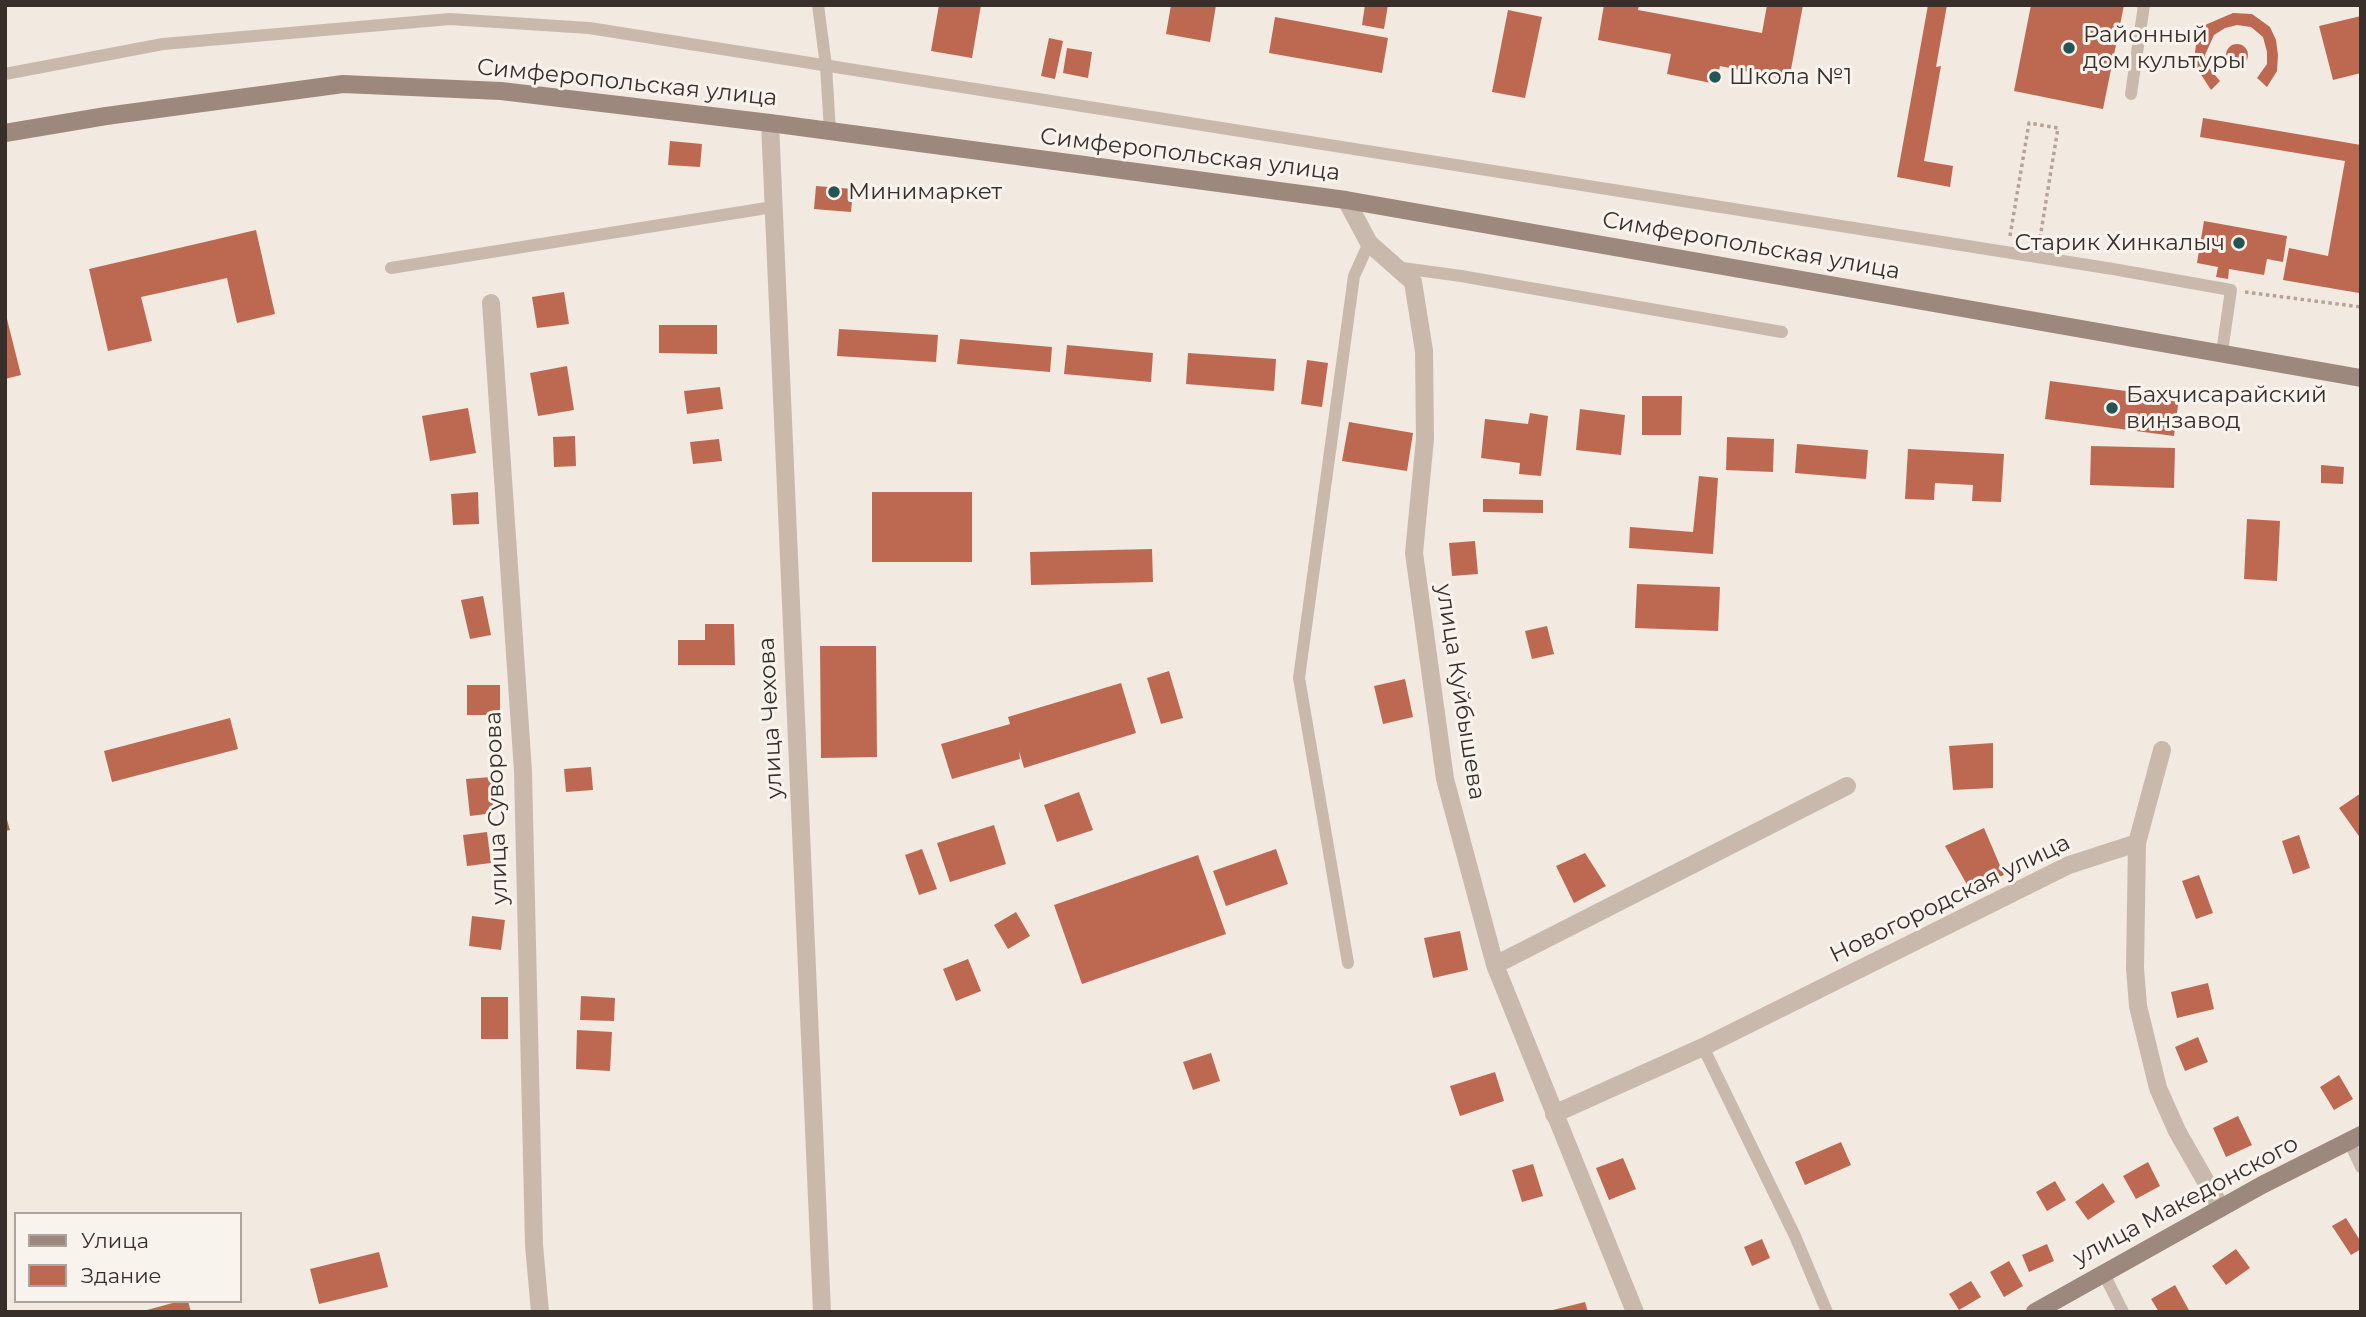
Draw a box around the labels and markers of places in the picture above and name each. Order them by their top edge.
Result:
place label: Районный дом культуры [2083,21,2246,75]
marker: Районный дом культуры [2061,40,2077,56]
place label: Школа №1 [1729,63,1852,91]
marker: Школа №1 [1707,69,1723,85]
place label: Минимаркет [848,178,1002,206]
marker: Минимаркет [826,184,842,200]
place label: Старик Хинкалыч [2015,229,2225,257]
marker: Старик Хинкалыч [2231,235,2247,251]
place label: Бахчисарайский винзавод [2126,381,2327,435]
marker: Бахчисарайский винзавод [2104,400,2120,416]

